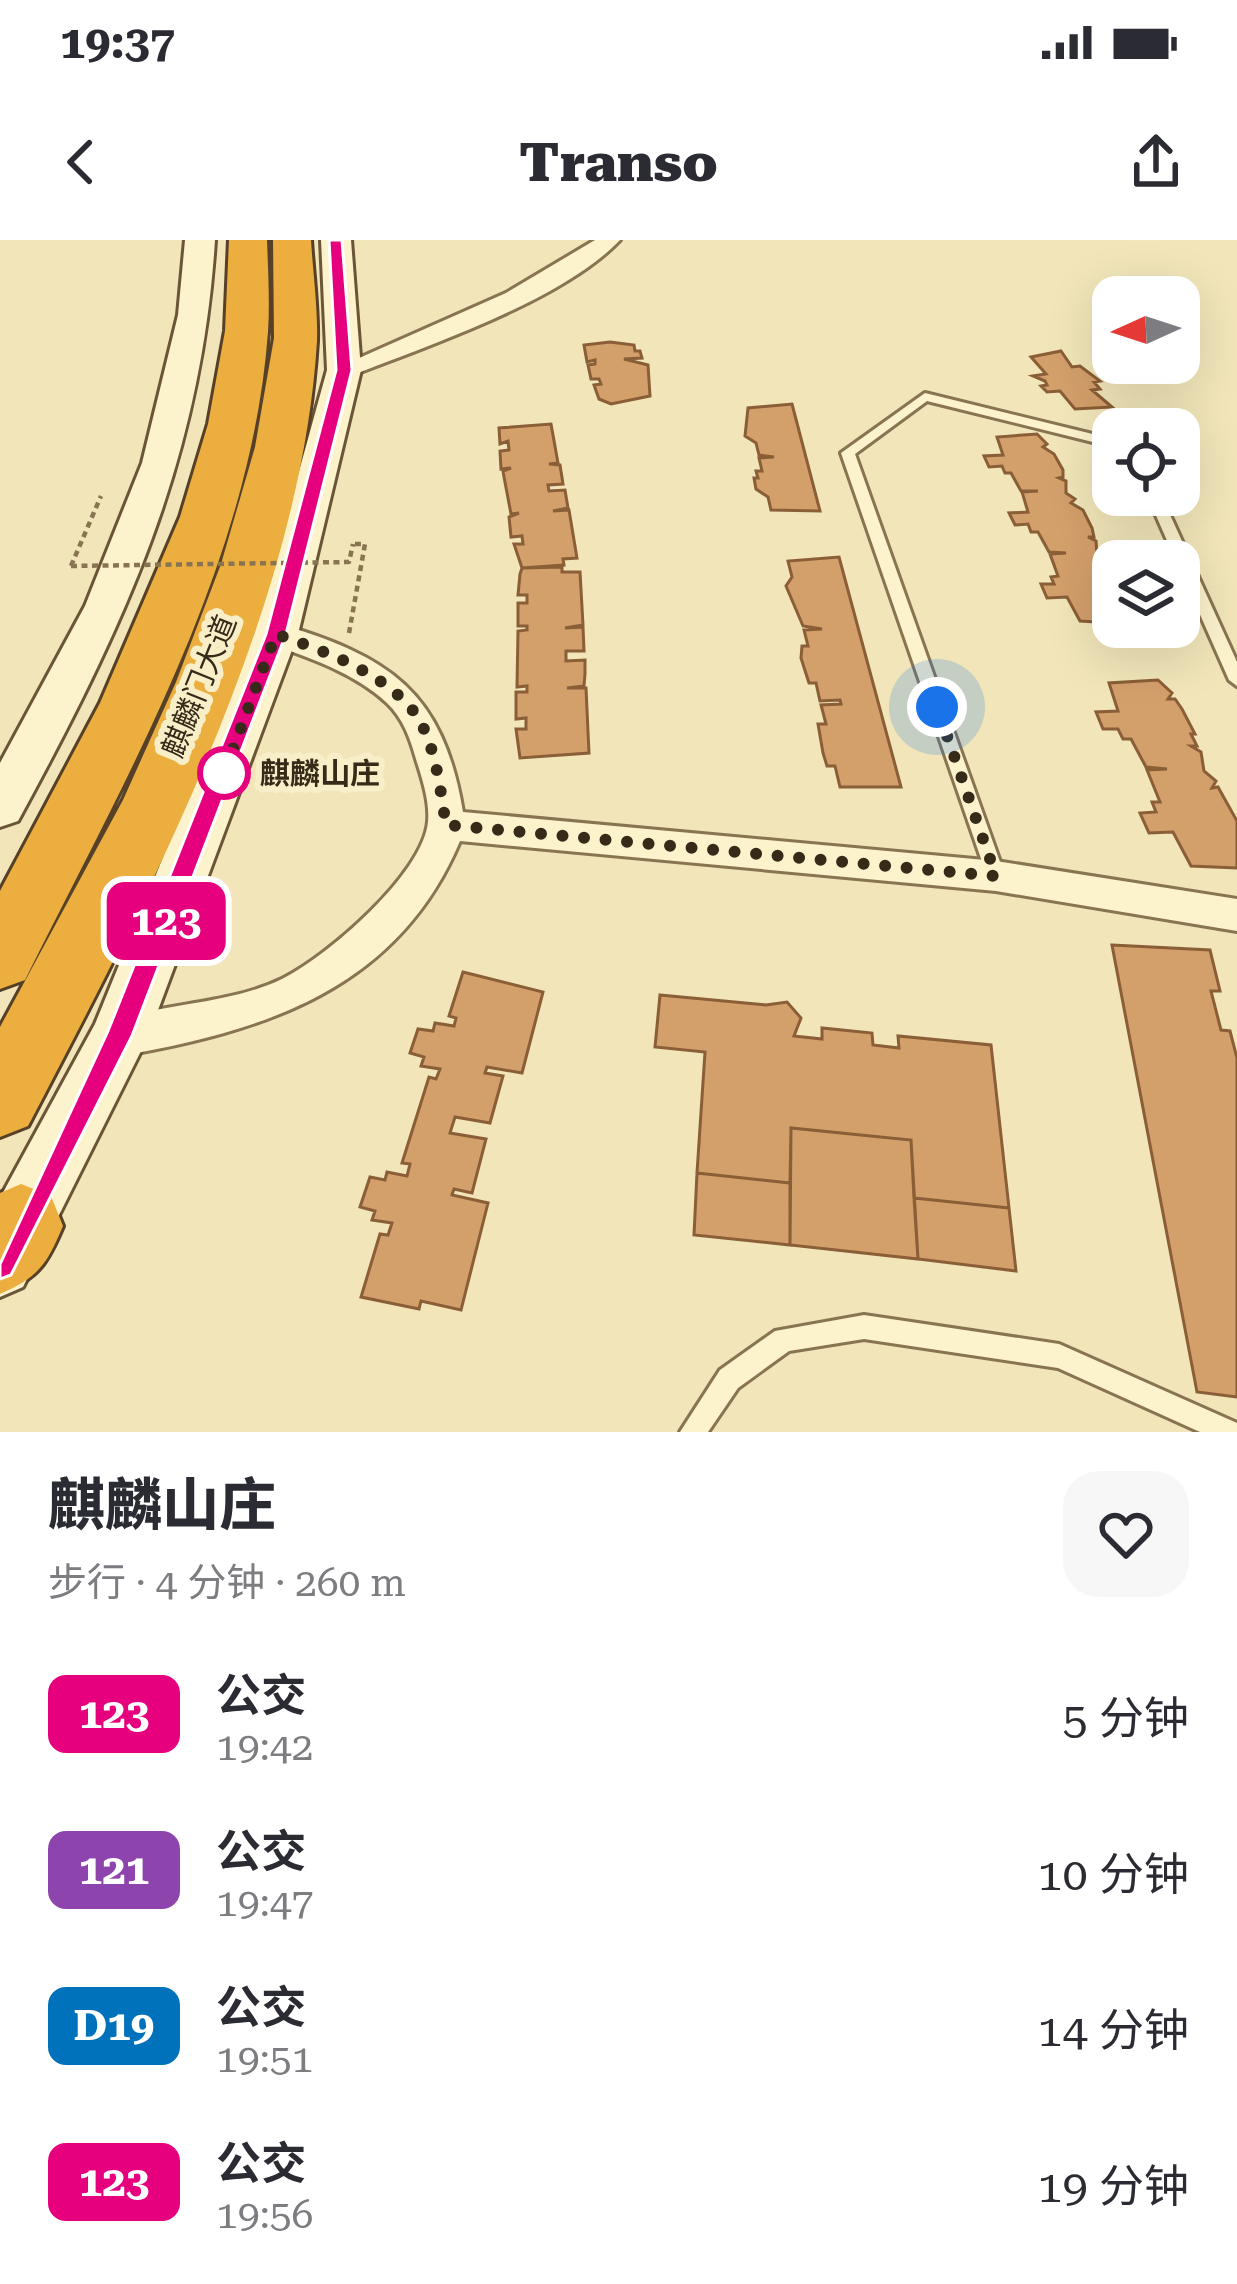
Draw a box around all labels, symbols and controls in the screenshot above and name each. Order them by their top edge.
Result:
text: 19:37 [60,16,175,69]
icon: back [48,129,114,195]
icon: share [1123,129,1189,195]
text: Transo [519,131,718,194]
north arrow [1092,276,1200,384]
map controls [1092,276,1200,648]
button: locate [1092,408,1200,516]
button: layers [1092,540,1200,648]
street label: 麒麟门大道 [155,610,243,762]
your location [907,677,967,737]
marker: 麒麟山庄 [199,748,249,798]
place label: 麒麟山庄 [260,756,380,791]
line badge: 123 [97,882,235,960]
text: 123 [131,896,201,945]
button: heart [1063,1471,1189,1597]
text: 麒麟山庄 [48,1472,276,1539]
text: 步行 · 4 分钟 · 260 m [48,1560,406,1606]
text: 公交 [216,1669,306,1722]
text: 123 [79,1689,149,1738]
text: 5 分钟 [1062,1692,1189,1745]
text: 19:42 [216,1724,313,1770]
text: 公交 [216,1825,306,1878]
text: 121 [79,1845,149,1894]
text: 10 分钟 [1037,1848,1189,1901]
text: 19:47 [216,1880,313,1926]
text: 公交 [216,1981,306,2034]
text: D19 [74,2001,154,2050]
text: 14 分钟 [1037,2004,1189,2057]
text: 19:51 [216,2036,313,2082]
text: 公交 [216,2137,306,2190]
text: 123 [79,2157,149,2206]
text: 19 分钟 [1037,2160,1189,2213]
text: 19:56 [216,2192,313,2238]

